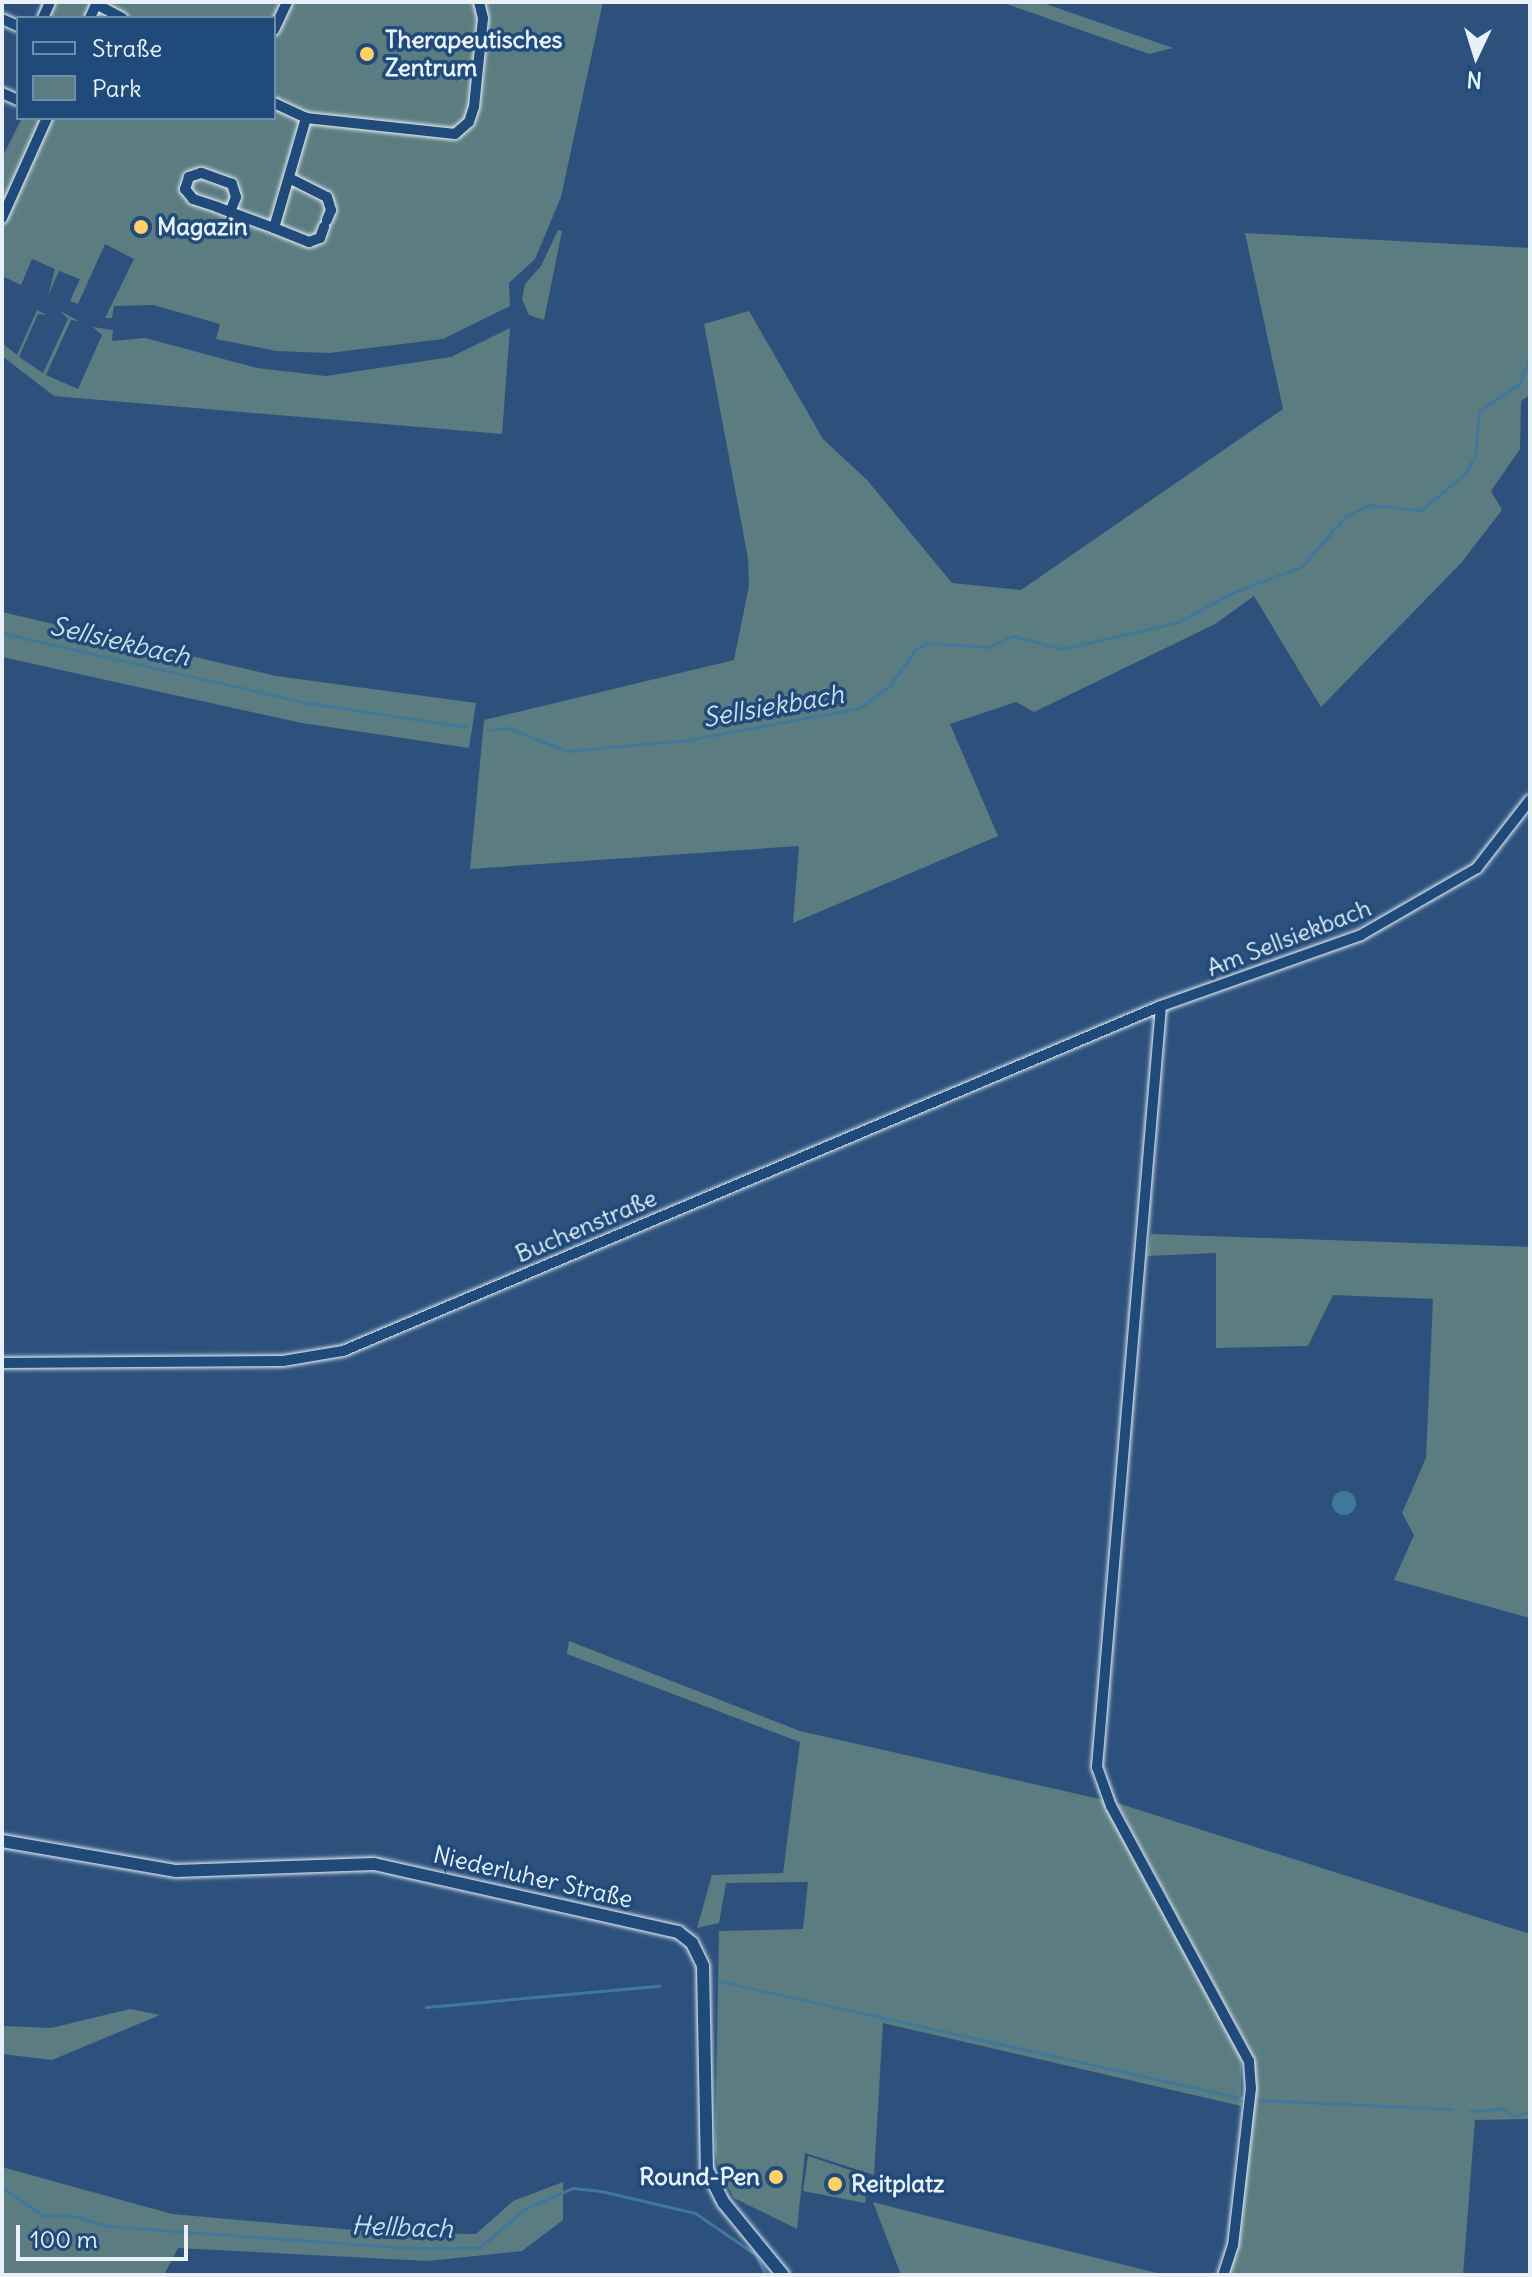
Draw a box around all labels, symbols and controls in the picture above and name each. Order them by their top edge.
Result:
legend [16,16,276,120]
north arrow [1436,16,1516,96]
place label: Therapeutisches Zentrum [385,26,563,82]
text: Straße [92,33,162,63]
marker: Therapeutisches Zentrum [356,43,378,65]
text: N [1466,65,1483,94]
text: Park [92,73,142,103]
place label: Magazin [157,213,248,241]
marker: Magazin [132,218,150,236]
water label: Sellsiekbach [47,610,193,672]
water label: Sellsiekbach [700,678,846,734]
street label: Am Sellsiekbach [1203,893,1375,983]
street label: Buchenstraße [511,1183,661,1269]
street label: Niederluher Straße [431,1840,635,1914]
place label: Round-Pen [639,2163,760,2191]
marker: Round-Pen [767,2168,785,2186]
place label: Reitplatz [851,2170,944,2198]
marker: Reitplatz [826,2175,844,2193]
scale bar [20,2209,192,2259]
water label: Hellbach [351,2210,453,2244]
text: 100 m [30,2224,98,2254]

